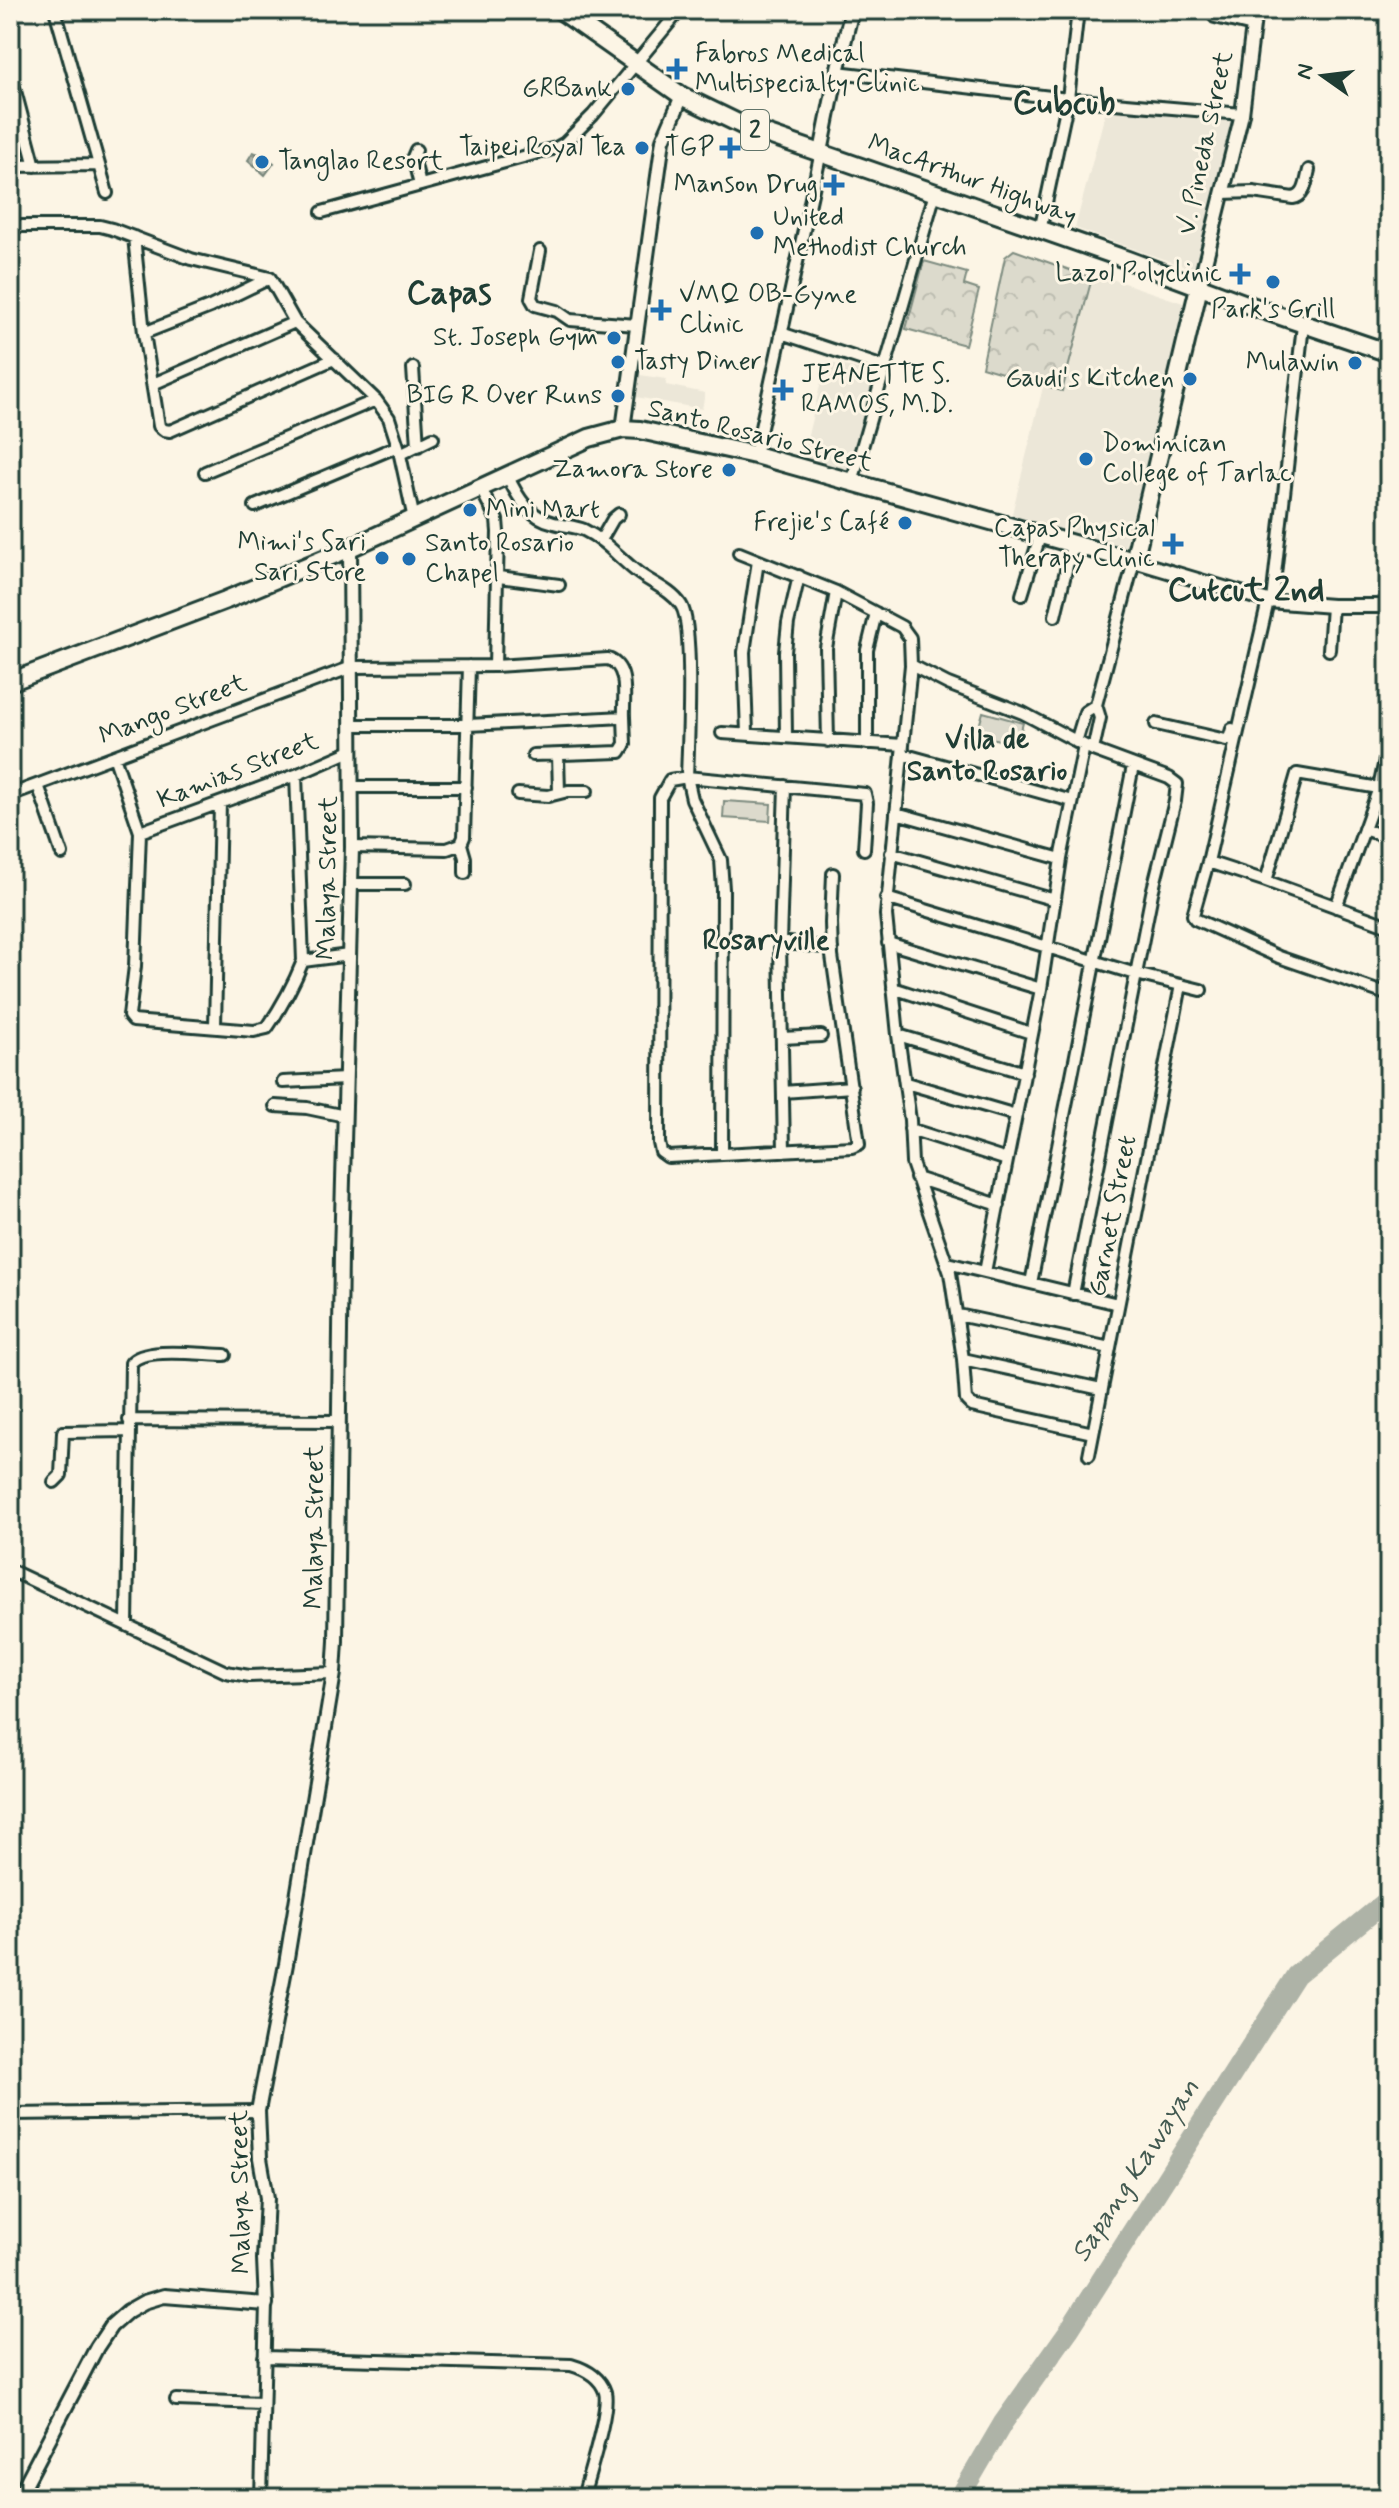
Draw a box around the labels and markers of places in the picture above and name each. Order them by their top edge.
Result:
place label: Fabros Medical Multispecialty Clinic [695,37,920,101]
marker: Fabros Medical Multispecialty Clinic [666,58,688,80]
place label: GRBank [522,72,612,106]
marker: GRBank [619,80,637,98]
place label: Taipei Royal Tea [459,131,626,165]
place label: TGP [665,131,714,165]
marker: Taipei Royal Tea [633,139,651,157]
marker: TGP [721,139,739,157]
place label: Tanglao Resort [278,145,444,181]
marker: Tanglao Resort [253,153,271,171]
place label: Manson Drug [674,168,818,202]
marker: Manson Drug [825,176,843,194]
place label: United Methodist Church [773,201,967,265]
marker: United Methodist Church [748,224,766,242]
place label: Lazol Polyclinic [1055,257,1222,291]
marker: Lazol Polyclinic [1229,263,1251,285]
marker: Park's Grill [1264,273,1282,291]
place label: VMQ OB-Gyne Clinic [679,278,857,342]
place label: Park's Grill [1211,293,1335,327]
marker: VMQ OB-Gyne Clinic [650,299,672,321]
place label: St. Joseph Gym [433,321,598,355]
marker: St. Joseph Gym [605,329,623,347]
place label: Tasty Diner [634,345,762,379]
place label: Mulawin [1246,346,1339,380]
marker: Tasty Diner [609,353,627,371]
marker: Mulawin [1346,354,1364,372]
place label: JEANETTE S. RAMOS, M.D. [801,358,953,422]
place label: Gaudi's Kitchen [1005,362,1174,396]
marker: Gaudi's Kitchen [1181,370,1199,388]
place label: BIG R Over Runs [406,379,602,413]
marker: JEANETTE S. RAMOS, M.D. [772,379,794,401]
marker: BIG R Over Runs [609,387,627,405]
place label: Dominican College of Tarlac [1102,427,1292,491]
marker: Dominican College of Tarlac [1077,450,1095,468]
place label: Zamora Store [552,453,713,487]
marker: Zamora Store [720,461,738,479]
place label: Mini Mart [486,493,600,527]
marker: Mini Mart [461,501,479,519]
place label: Frejie's Café [753,506,889,540]
place label: Capas Physical Therapy Clinic [994,512,1155,576]
marker: Frejie's Café [896,514,914,532]
place label: Mimi's Sari Sari Store [238,526,366,590]
place label: Santo Rosario Chapel [425,527,574,591]
marker: Capas Physical Therapy Clinic [1162,533,1184,555]
marker: Mimi's Sari Sari Store [373,549,391,567]
marker: Santo Rosario Chapel [400,550,418,568]

